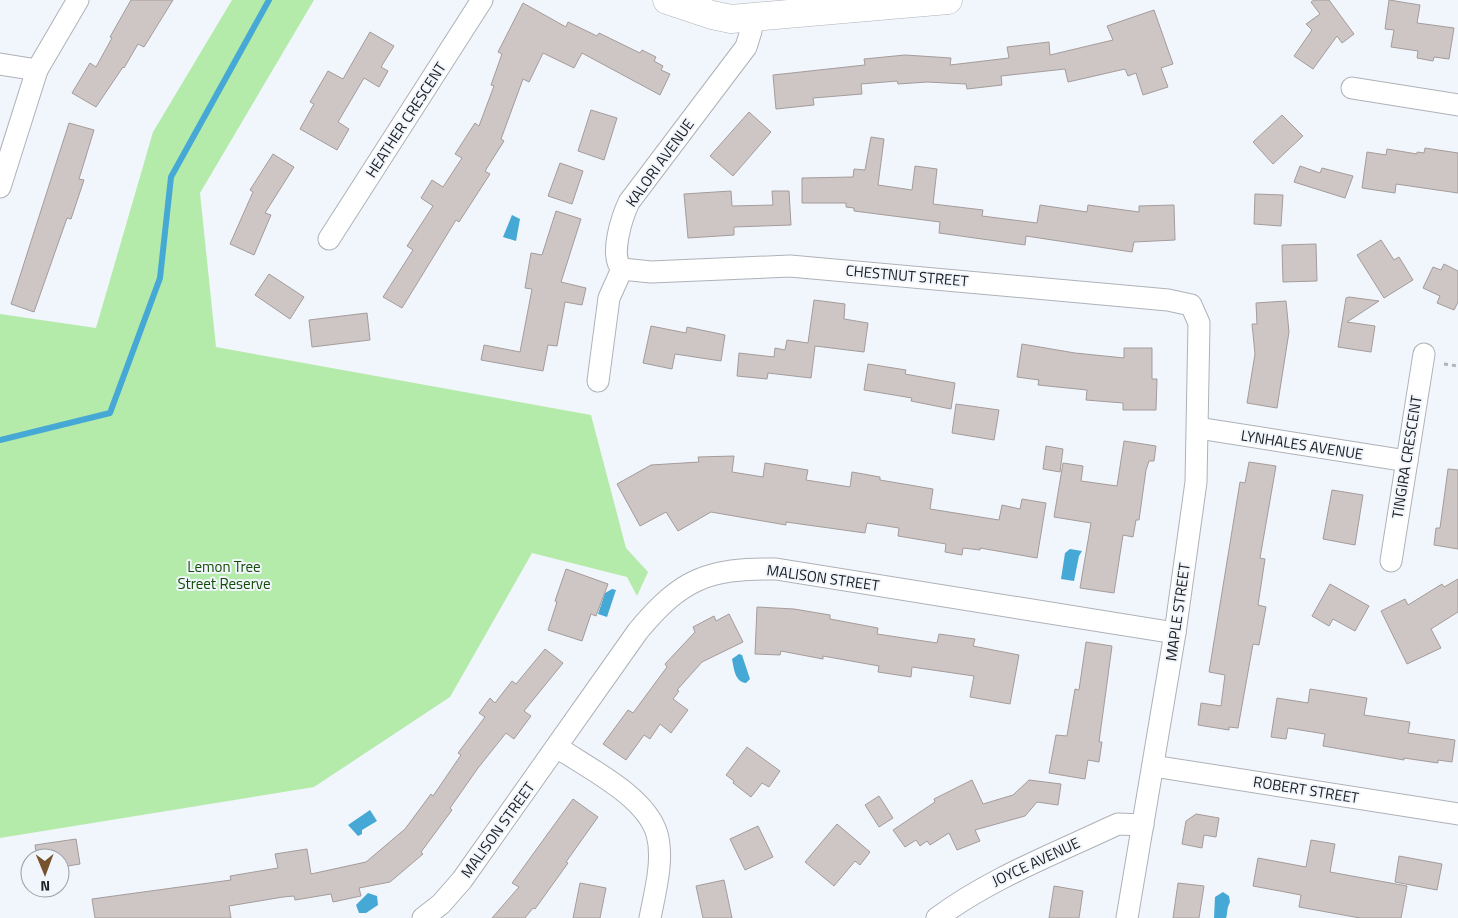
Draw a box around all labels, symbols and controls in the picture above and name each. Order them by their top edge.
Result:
street label: HEATHER CRESCENT [360,57,452,182]
street label: KALORI AVENUE [620,114,700,212]
street label: CHESTNUT STREET [845,259,970,292]
street label: TINGIRA CRESCENT [1385,394,1428,520]
street label: LYNHALES AVENUE [1239,423,1365,466]
park label: Lemon Tree Street Reserve [177,555,271,595]
street label: MALISON STREET [765,558,881,597]
street label: MAPLE STREET [1159,561,1196,663]
street label: ROBERT STREET [1252,770,1361,809]
street label: MALISON STREET [455,777,540,882]
street label: JOYCE AVENUE [988,831,1084,892]
north arrow [20,848,70,898]
text: N [40,876,50,897]

